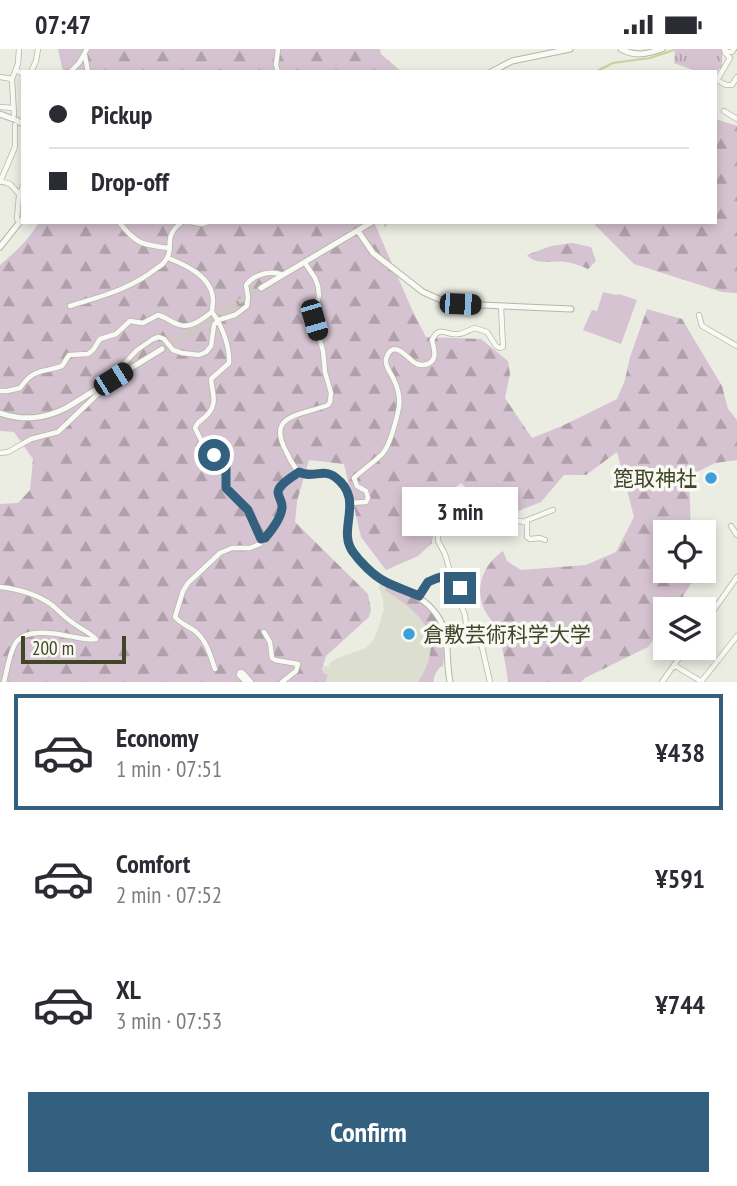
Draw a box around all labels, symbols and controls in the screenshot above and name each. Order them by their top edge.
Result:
text: 07:47 [35,8,91,41]
text: Pickup [91,98,152,131]
text: Drop-off [91,165,169,198]
car [439,293,482,315]
car [299,297,330,343]
car [90,359,137,399]
route start [198,439,230,471]
place label: 箆取神社 [613,465,697,492]
marker: 箆取神社 [703,470,719,486]
callout: 3 min [402,487,518,535]
text: 3 min [437,497,483,526]
map controls [653,520,716,660]
button: locate [653,520,716,583]
route end [444,572,476,604]
button: layers [653,597,716,660]
place label: 倉敷芸術科学大学 [423,621,591,648]
marker: 倉敷芸術科学大学 [401,626,417,642]
scale bar [21,633,126,665]
text: 200 m [32,636,74,660]
icon: car [32,721,95,784]
text: Economy [116,721,198,754]
text: ¥438 [655,736,705,769]
text: 1 min · 07:51 [116,754,222,783]
icon: car [32,847,95,910]
text: Comfort [116,847,190,880]
text: ¥591 [655,862,705,895]
text: 2 min · 07:52 [116,880,222,909]
icon: car [32,973,95,1036]
text: XL [116,973,141,1006]
text: ¥744 [655,988,705,1021]
text: 3 min · 07:53 [116,1006,222,1035]
button: Confirm [28,1092,709,1172]

